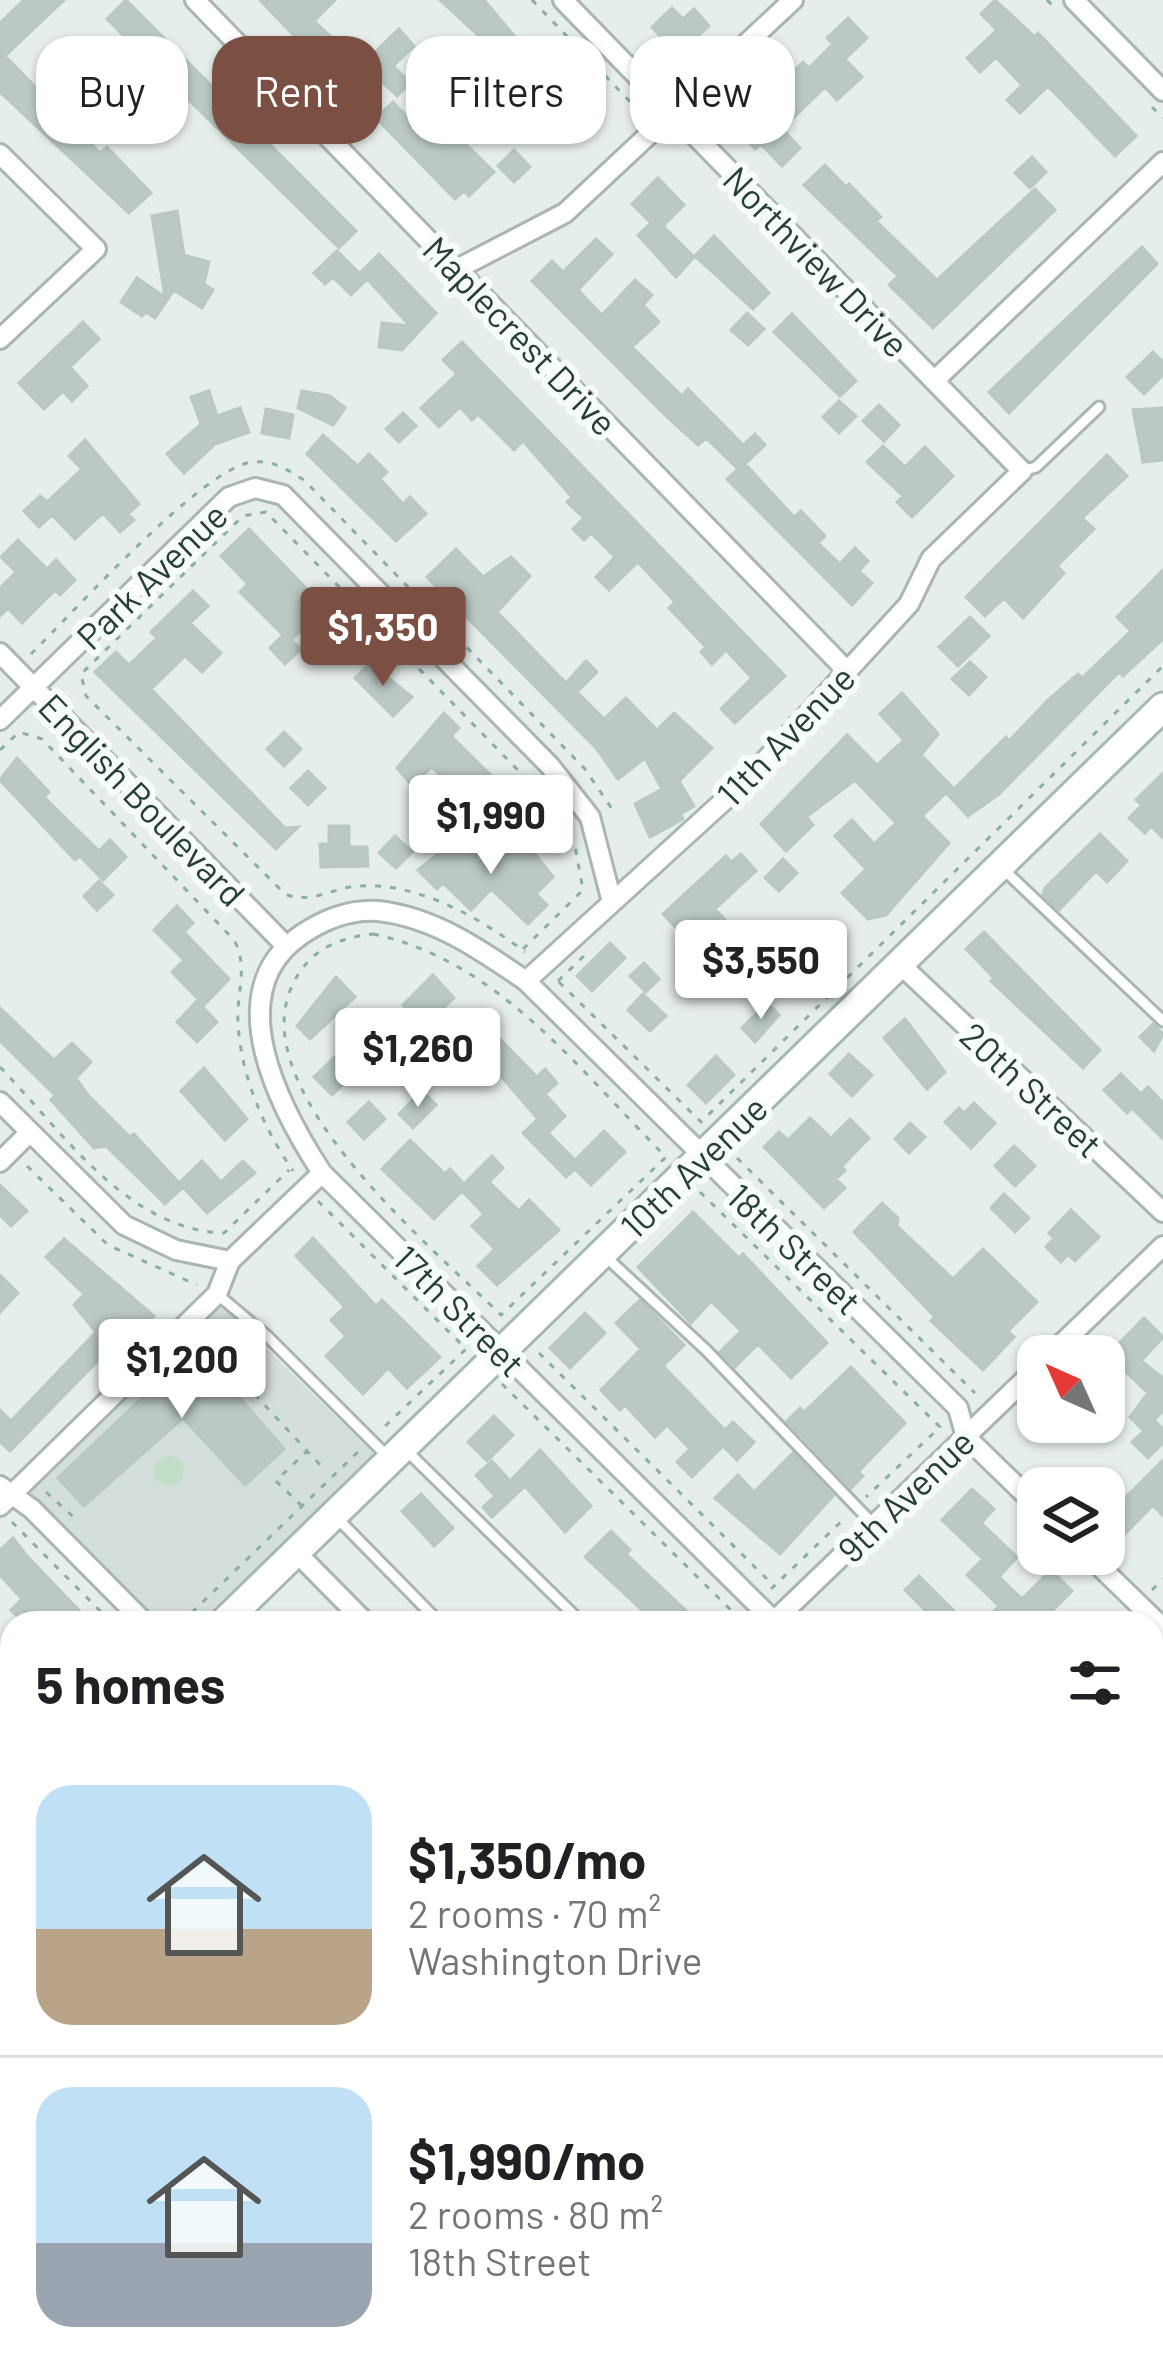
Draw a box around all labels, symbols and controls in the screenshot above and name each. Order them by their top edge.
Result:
chip: Buy [36,36,188,144]
chip: Rent [212,36,382,144]
chip: Filters [406,36,606,144]
chip: New [630,36,795,144]
street label: Northview Drive [715,157,919,365]
street label: Maplecrest Drive [415,227,627,443]
street label: Park Avenue [67,493,235,657]
pin: $1,350 [285,587,481,689]
text: $1,350 [328,602,438,649]
street label: 11th Avenue [707,656,863,814]
street label: English Boulevard [31,684,255,914]
pin: $1,990 [393,775,589,877]
text: $1,990 [436,790,546,837]
pin: $3,550 [663,920,859,1022]
text: $3,550 [702,935,820,982]
pin: $1,260 [320,1008,516,1110]
street label: 20th Street [952,1013,1112,1165]
text: $1,260 [362,1023,474,1070]
street label: 10th Avenue [611,1086,775,1246]
street label: 18th Street [719,1174,871,1322]
street label: 17th Street [386,1236,534,1384]
pin: $1,200 [84,1319,280,1421]
text: $1,200 [126,1334,238,1381]
north arrow [1017,1335,1125,1443]
map controls [1017,1335,1125,1575]
street label: 9th Avenue [828,1419,982,1571]
button: layers [1017,1467,1125,1575]
icon: filters [1062,1650,1128,1716]
text: 5 homes [36,1653,225,1714]
text: $1,350/mo [408,1828,646,1889]
icon: home [132,1833,276,1977]
text: 2 rooms · 70 m² [408,1889,661,1936]
text: Washington Drive [408,1936,703,1983]
text: $1,990/mo [408,2129,645,2190]
icon: home [132,2135,276,2279]
text: 2 rooms · 80 m² [408,2190,663,2237]
text: 18th Street [408,2237,591,2284]

